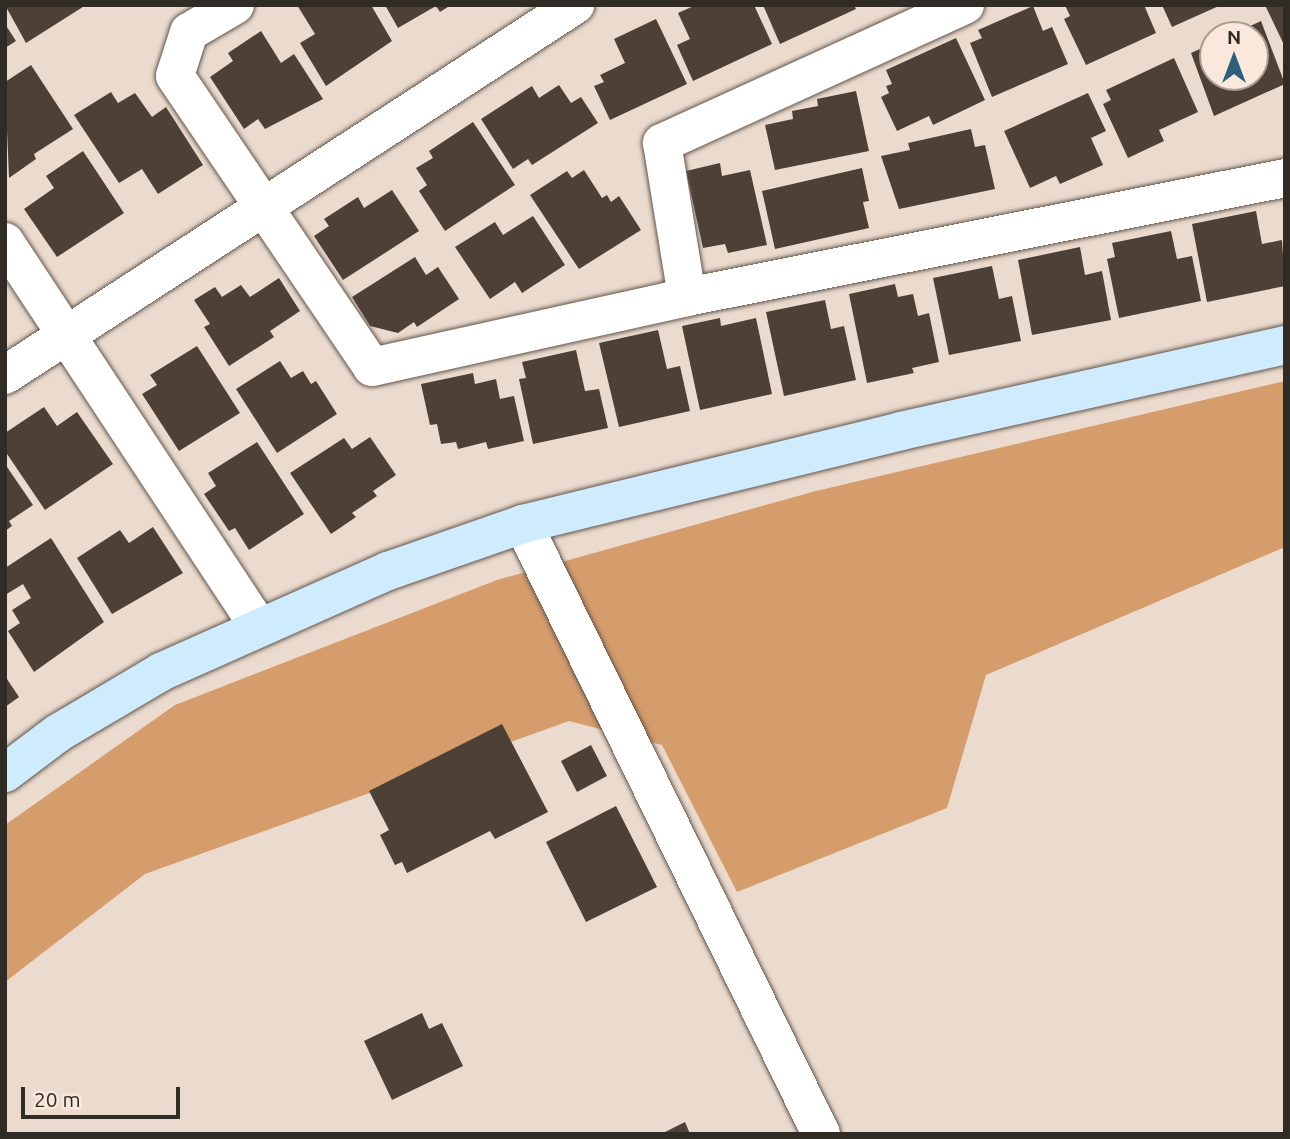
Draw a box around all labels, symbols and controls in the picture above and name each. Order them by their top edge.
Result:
north arrow [1199,21,1269,91]
text: N [1227,26,1241,48]
scale bar [24,1072,184,1116]
text: 20 m [34,1087,81,1111]

